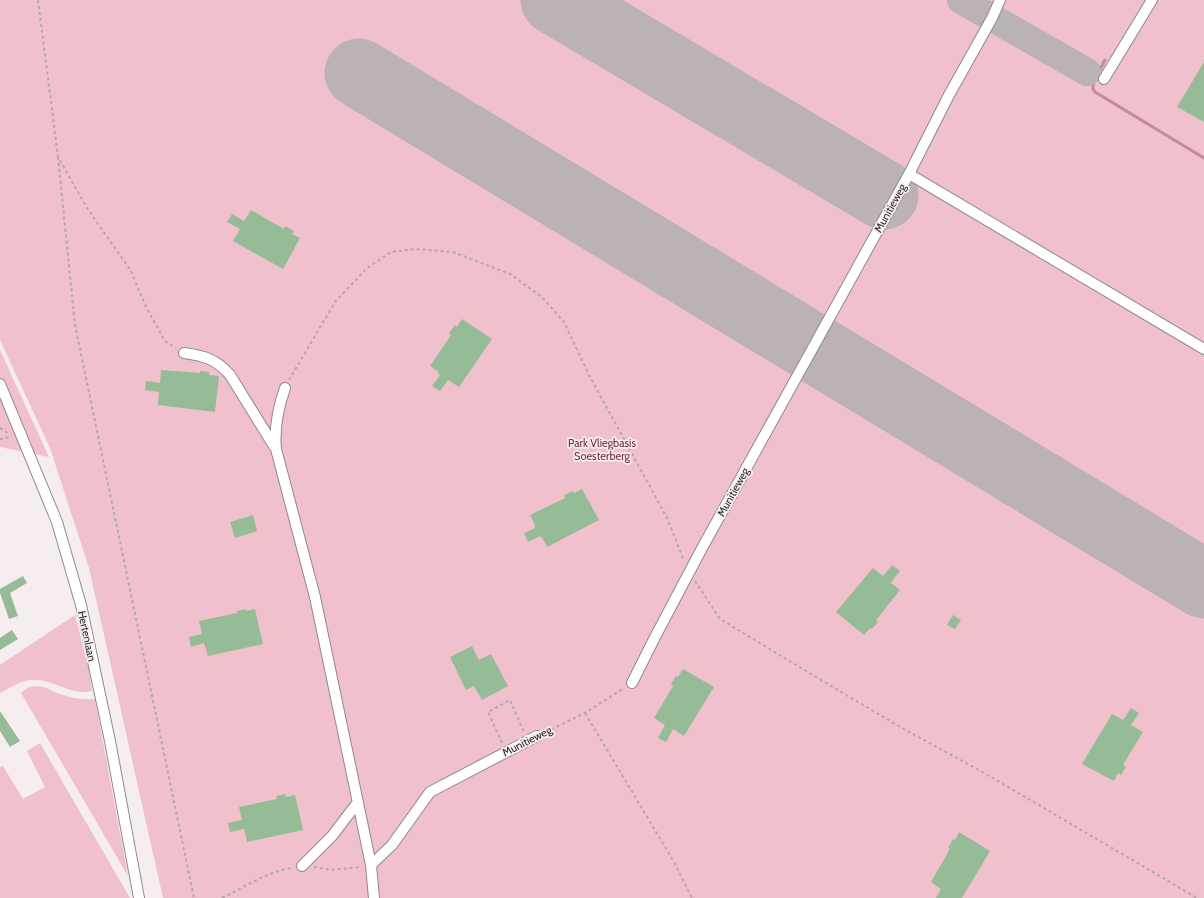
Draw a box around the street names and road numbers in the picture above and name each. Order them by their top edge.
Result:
street label: Munitieweg [871,181,909,235]
street label: Munitieweg [714,465,752,519]
street label: Hertenlaan [75,609,99,663]
street label: Munitieweg [500,722,555,759]

